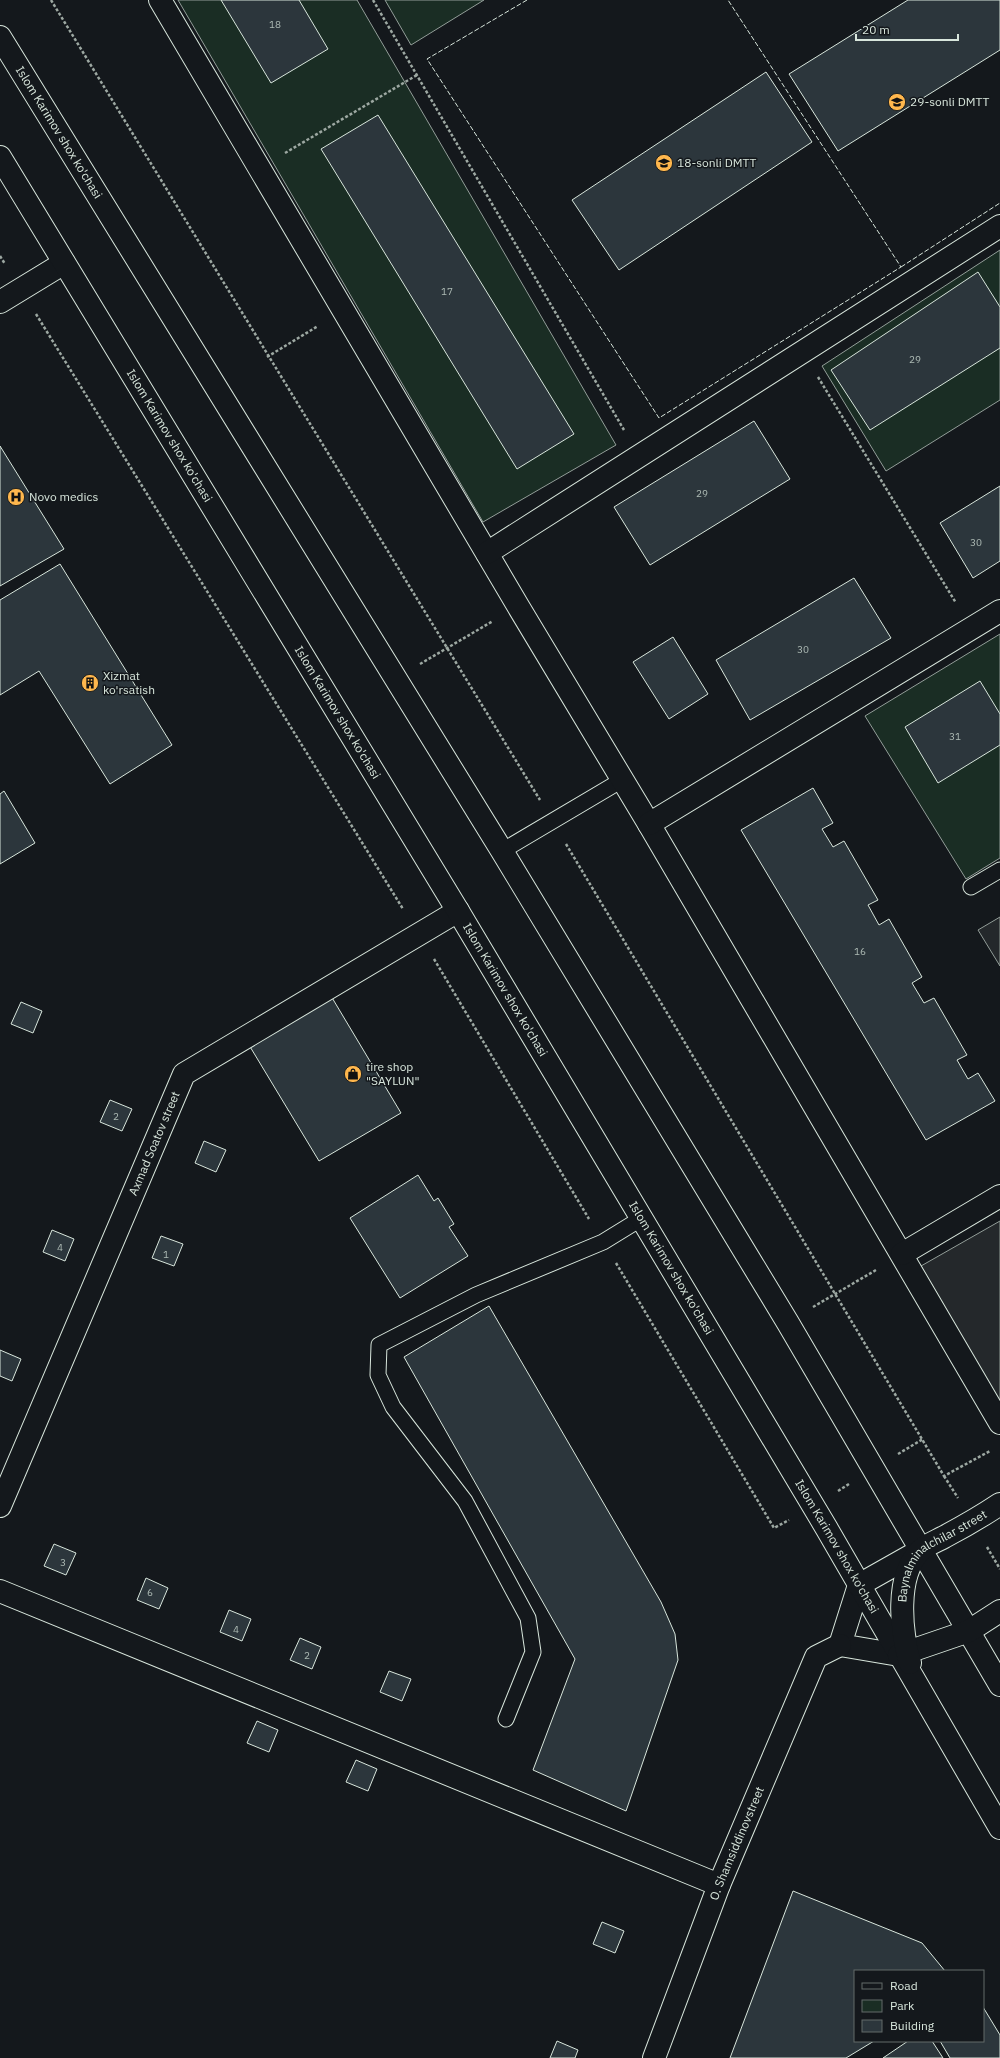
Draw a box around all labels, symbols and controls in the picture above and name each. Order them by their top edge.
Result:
scale bar [856,16,958,42]
house number: 18 [269,18,281,31]
text: 20 m [862,22,890,37]
street label: Islom Karimov shox ko'chasi [13,63,106,201]
school or university icon: 29-sonli DMTT [887,92,907,112]
place label: 29-sonli DMTT [910,94,990,109]
school or university icon: 18-sonli DMTT [654,153,674,173]
place label: 18-sonli DMTT [677,155,757,170]
house number: 17 [441,285,453,298]
house number: 29 [909,353,921,366]
street label: Islom Karimov shox ko'chasi [124,366,216,505]
hospital icon: Novo medics [6,487,26,507]
house number: 29 [696,487,708,500]
place label: Novo medics [29,489,99,504]
house number: 30 [970,536,982,549]
street label: Islom Karimov shox ko'chasi [292,643,384,781]
house number: 30 [797,643,809,656]
place label: Xizmat ko'rsatish [103,668,155,697]
building icon: Xizmat ko'rsatish [80,673,100,693]
house number: 31 [949,730,961,743]
street label: Islom Karimov shox ko'chasi [460,920,551,1059]
house number: 16 [854,945,866,958]
place label: tire shop "SAYLUN" [366,1059,419,1088]
shop icon: tire shop "SAYLUN" [343,1064,363,1084]
street label: Axmad Soatov street [125,1089,183,1198]
house number: 2 [113,1110,119,1123]
street label: Islom Karimov shox ko'chasi [626,1198,717,1337]
house number: 4 [57,1241,63,1254]
house number: 1 [163,1248,169,1261]
street label: Islom Karimov shox ko'chasi [792,1476,882,1616]
street label: Baynalminalchilar street [894,1506,989,1603]
house number: 3 [60,1556,66,1569]
house number: 6 [147,1586,153,1599]
house number: 4 [233,1623,239,1636]
house number: 2 [304,1649,310,1662]
street label: O. Shamsiddinovstreet [706,1784,767,1902]
legend [854,1970,984,2042]
text: Road [890,1978,918,1993]
text: Park [890,1998,915,2013]
text: Building [890,2018,935,2033]

